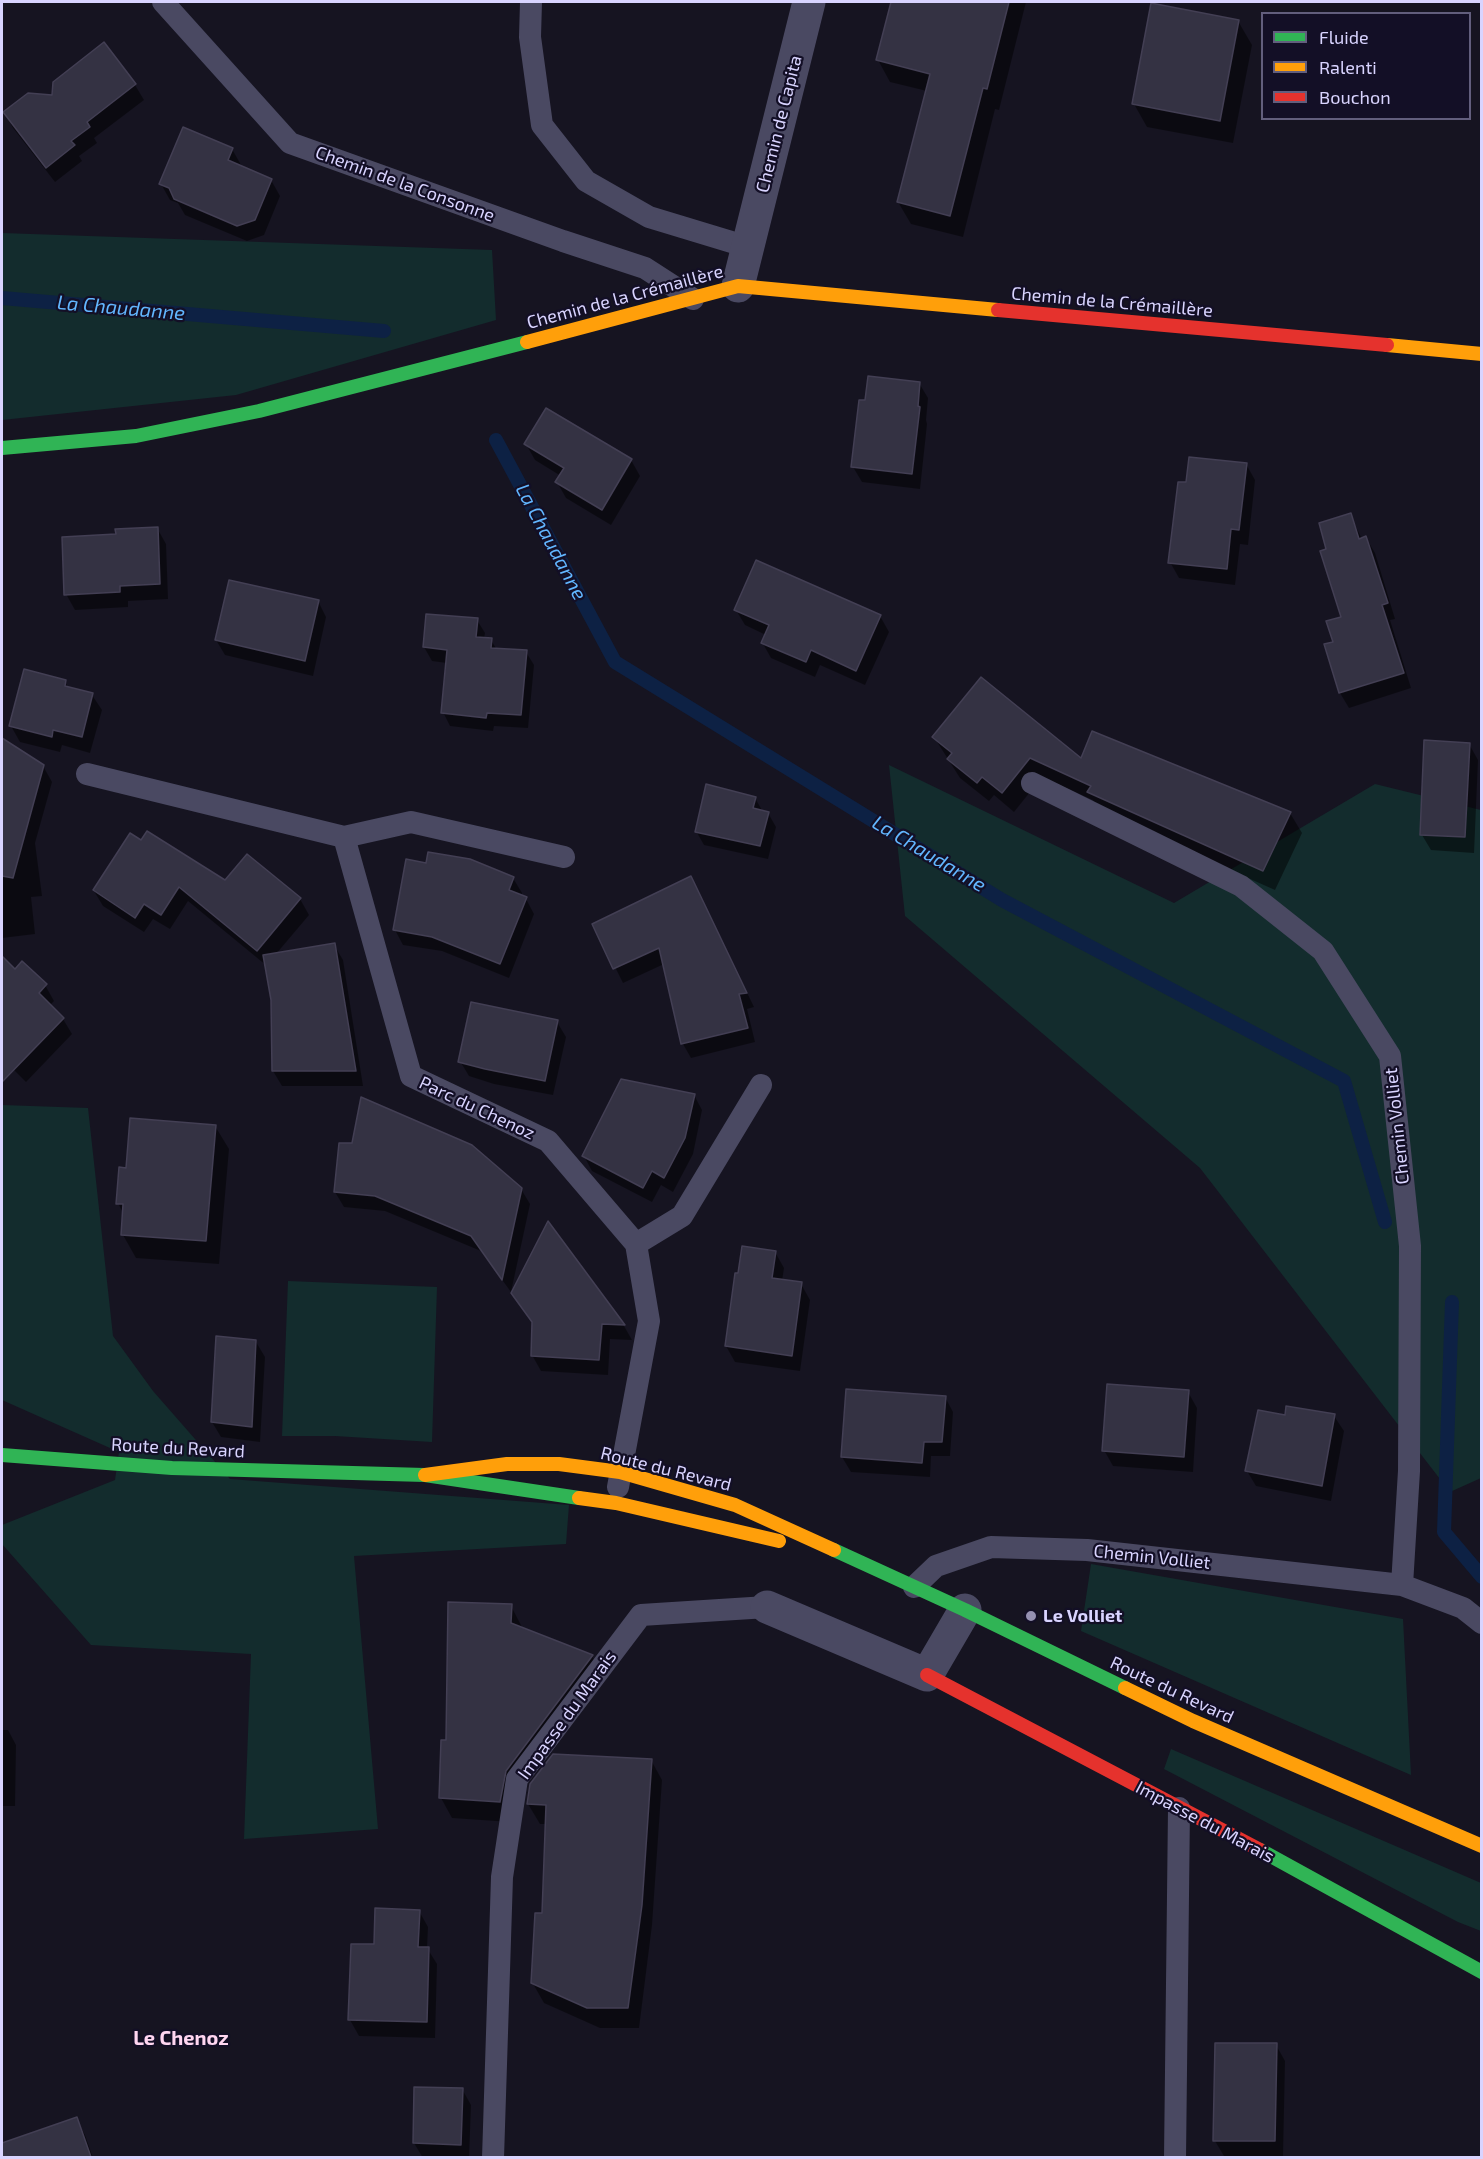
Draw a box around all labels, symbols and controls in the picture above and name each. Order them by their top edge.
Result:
legend [1261,12,1471,120]
text: Fluide [1319,26,1369,48]
street label: Chemin de Capita [751,53,807,195]
text: Ralenti [1319,56,1377,78]
text: Bouchon [1319,86,1391,108]
street label: Chemin de la Consonne [312,141,498,227]
street label: Chemin de la Crémaillère [524,260,726,334]
street label: Chemin de la Crémaillère [1010,282,1214,322]
water label: La Chaudanne [56,290,186,326]
water label: La Chaudanne [510,480,592,604]
water label: La Chaudanne [868,811,990,897]
street label: Chemin Volliet [1380,1067,1414,1185]
street label: Parc du Chenoz [416,1072,538,1144]
street label: Route du Revard [111,1434,245,1462]
street label: Route du Revard [598,1442,734,1496]
street label: Chemin Volliet [1093,1540,1211,1574]
place label: Le Volliet [1043,1605,1122,1627]
marker: Le Volliet [1024,1609,1038,1623]
street label: Impasse du Marais [513,1646,621,1784]
street label: Route du Revard [1107,1652,1237,1728]
street label: Impasse du Marais [1132,1776,1278,1868]
district label: Le Chenoz [133,2026,229,2050]

